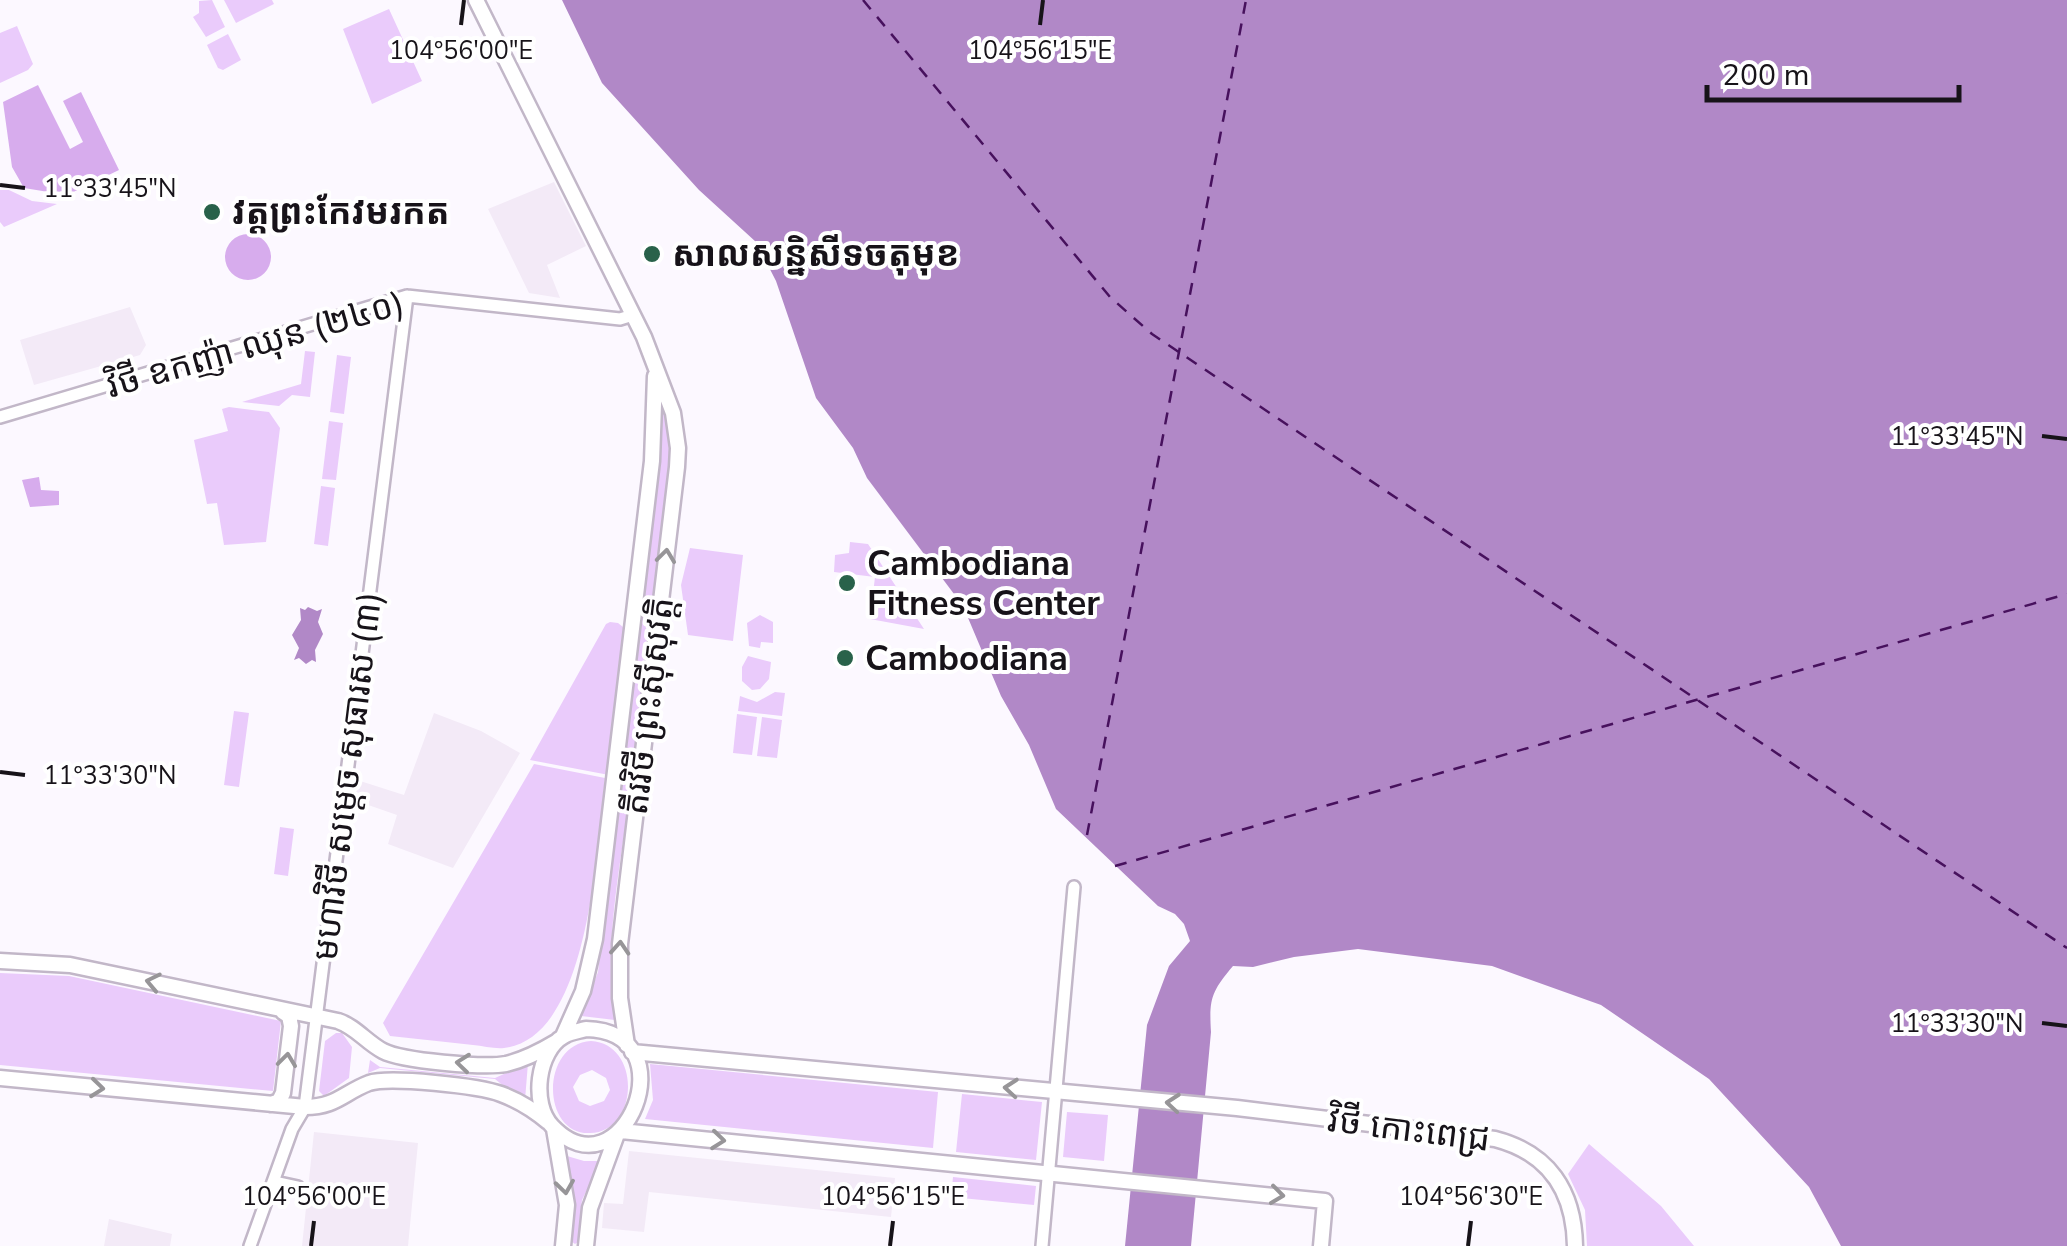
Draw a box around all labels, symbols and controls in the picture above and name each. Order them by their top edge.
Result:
text: 104°56'00"E [389,34,533,68]
text: 104°56'15"E [968,34,1112,68]
scale bar [1707,40,1960,102]
text: 200 m [1722,55,1809,96]
text: 11°33'45"N [43,172,177,206]
place label: វត្តព្រះកែវមរកត [232,189,450,236]
marker: វត្តព្រះកែវមរកត [201,201,223,223]
place label: សាលសន្និសីទចតុមុខ [672,231,960,278]
marker: សាលសន្និសីទចតុមុខ [641,243,663,265]
street label: វិថី ឧកញ៉ា ឈុន (២៤០) [101,280,409,410]
text: 11°33'45"N [1890,420,2024,454]
place label: Cambodiana Fitness Center [867,540,1100,627]
one-way arrow [655,548,676,564]
marker: Cambodiana Fitness Center [836,572,858,594]
street label: មហាវិថី សម្តេច សុធារស (៣) [302,589,393,963]
street label: តីរវិថី ព្រះស៊ីសុវត្តិ [612,594,685,818]
place label: Cambodiana [865,635,1068,682]
marker: Cambodiana [834,647,856,669]
text: 11°33'30"N [43,759,177,793]
one-way arrow [609,940,631,956]
one-way arrow [145,973,162,994]
text: 11°33'30"N [1890,1007,2024,1041]
one-way arrow [276,1052,297,1068]
one-way arrow [455,1053,471,1074]
one-way arrow [89,1076,105,1098]
one-way arrow [1003,1078,1019,1099]
one-way arrow [1164,1092,1180,1114]
street label: វិថី កោះពេជ្រ [1325,1096,1493,1163]
one-way arrow [711,1129,727,1151]
text: 104°56'00"E [242,1180,386,1214]
one-way arrow [554,1180,575,1196]
text: 104°56'15"E [821,1180,965,1214]
text: 104°56'30"E [1399,1180,1543,1214]
one-way arrow [1269,1184,1285,1205]

